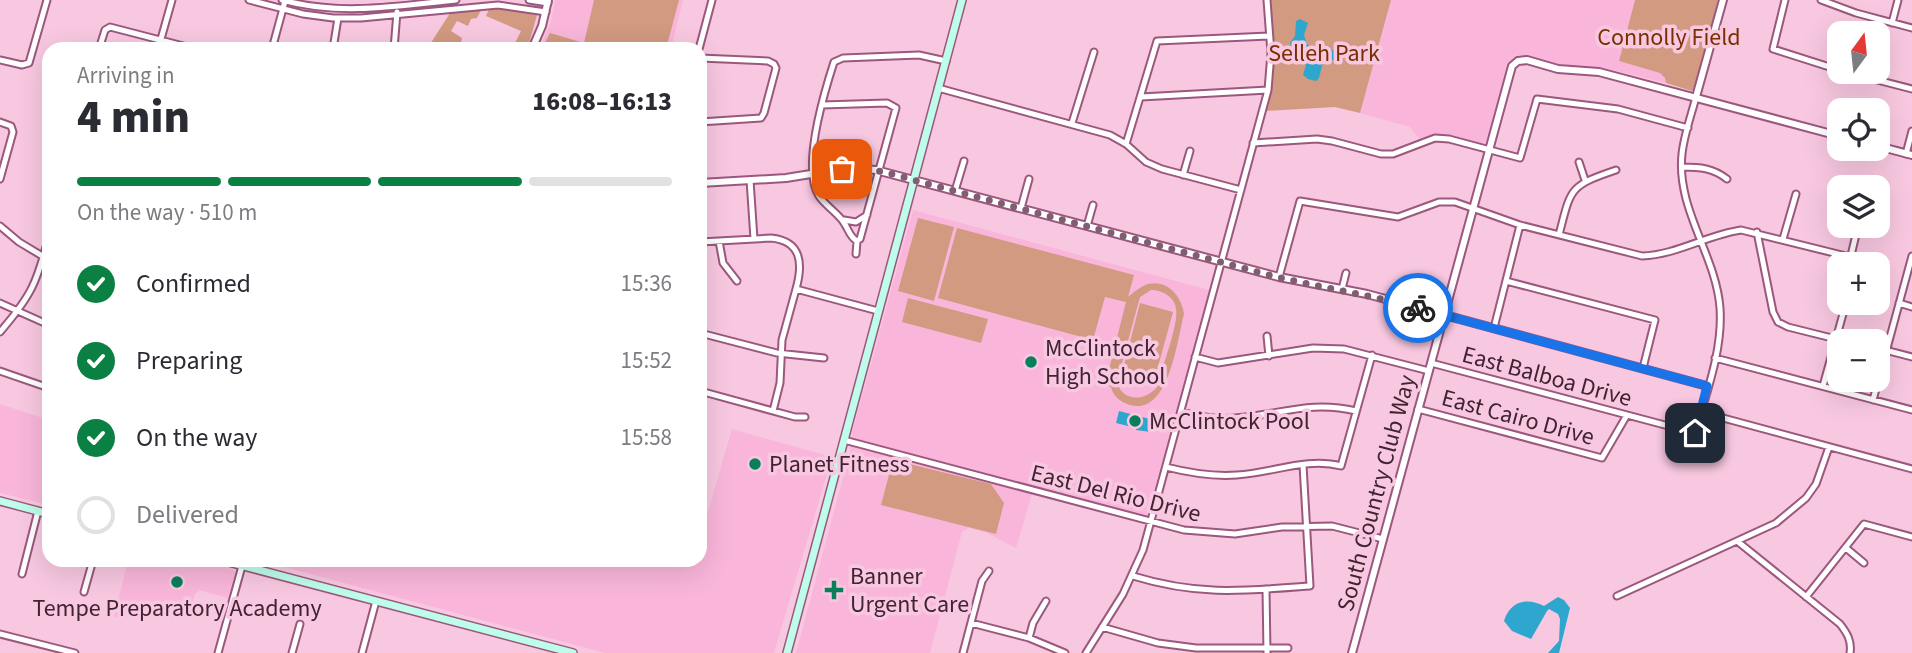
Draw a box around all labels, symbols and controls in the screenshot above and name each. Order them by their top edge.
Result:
park label: Connolly Field [1597,20,1741,55]
north arrow [1827,21,1890,84]
map controls [1827,21,1890,392]
park label: Selleh Park [1268,36,1380,71]
text: Arriving in [77,59,175,92]
text: 16:08–16:13 [532,83,672,120]
text: 4 min [77,85,190,150]
button: locate [1827,98,1890,161]
pin [812,139,872,199]
icon: bag [823,150,861,188]
button: layers [1827,175,1890,238]
text: On the way · 510 m [77,196,257,229]
button: + [1827,252,1890,315]
icon: check [77,265,115,303]
text: Confirmed [136,265,251,302]
text: 15:36 [621,267,672,300]
courier [1383,273,1453,343]
icon: bike [1399,289,1437,327]
button: − [1827,329,1890,392]
place label: McClintock High School [1045,331,1165,394]
street label: East Balboa Drive [1458,337,1636,416]
icon: check [77,342,115,380]
text: Preparing [136,342,242,379]
text: 15:52 [621,344,672,377]
marker: McClintock High School [1023,354,1039,370]
street label: South Country Club Way [1328,371,1425,615]
street label: East Cairo Drive [1438,380,1598,455]
pin [1665,403,1725,463]
place label: McClintock Pool [1149,404,1310,439]
marker: McClintock Pool [1127,413,1143,429]
icon: home [1676,414,1714,452]
icon: check [77,419,115,457]
text: On the way [136,419,257,456]
text: 15:58 [621,421,672,454]
place label: Planet Fitness [769,447,910,482]
street label: East Del Rio Drive [1027,455,1205,532]
marker: Planet Fitness [747,456,763,472]
text: Delivered [136,496,239,533]
place label: Banner Urgent Care [850,559,969,622]
marker: Tempe Preparatory Academy [169,574,185,590]
marker: Banner Urgent Care [824,580,844,600]
place label: Tempe Preparatory Academy [32,591,322,626]

